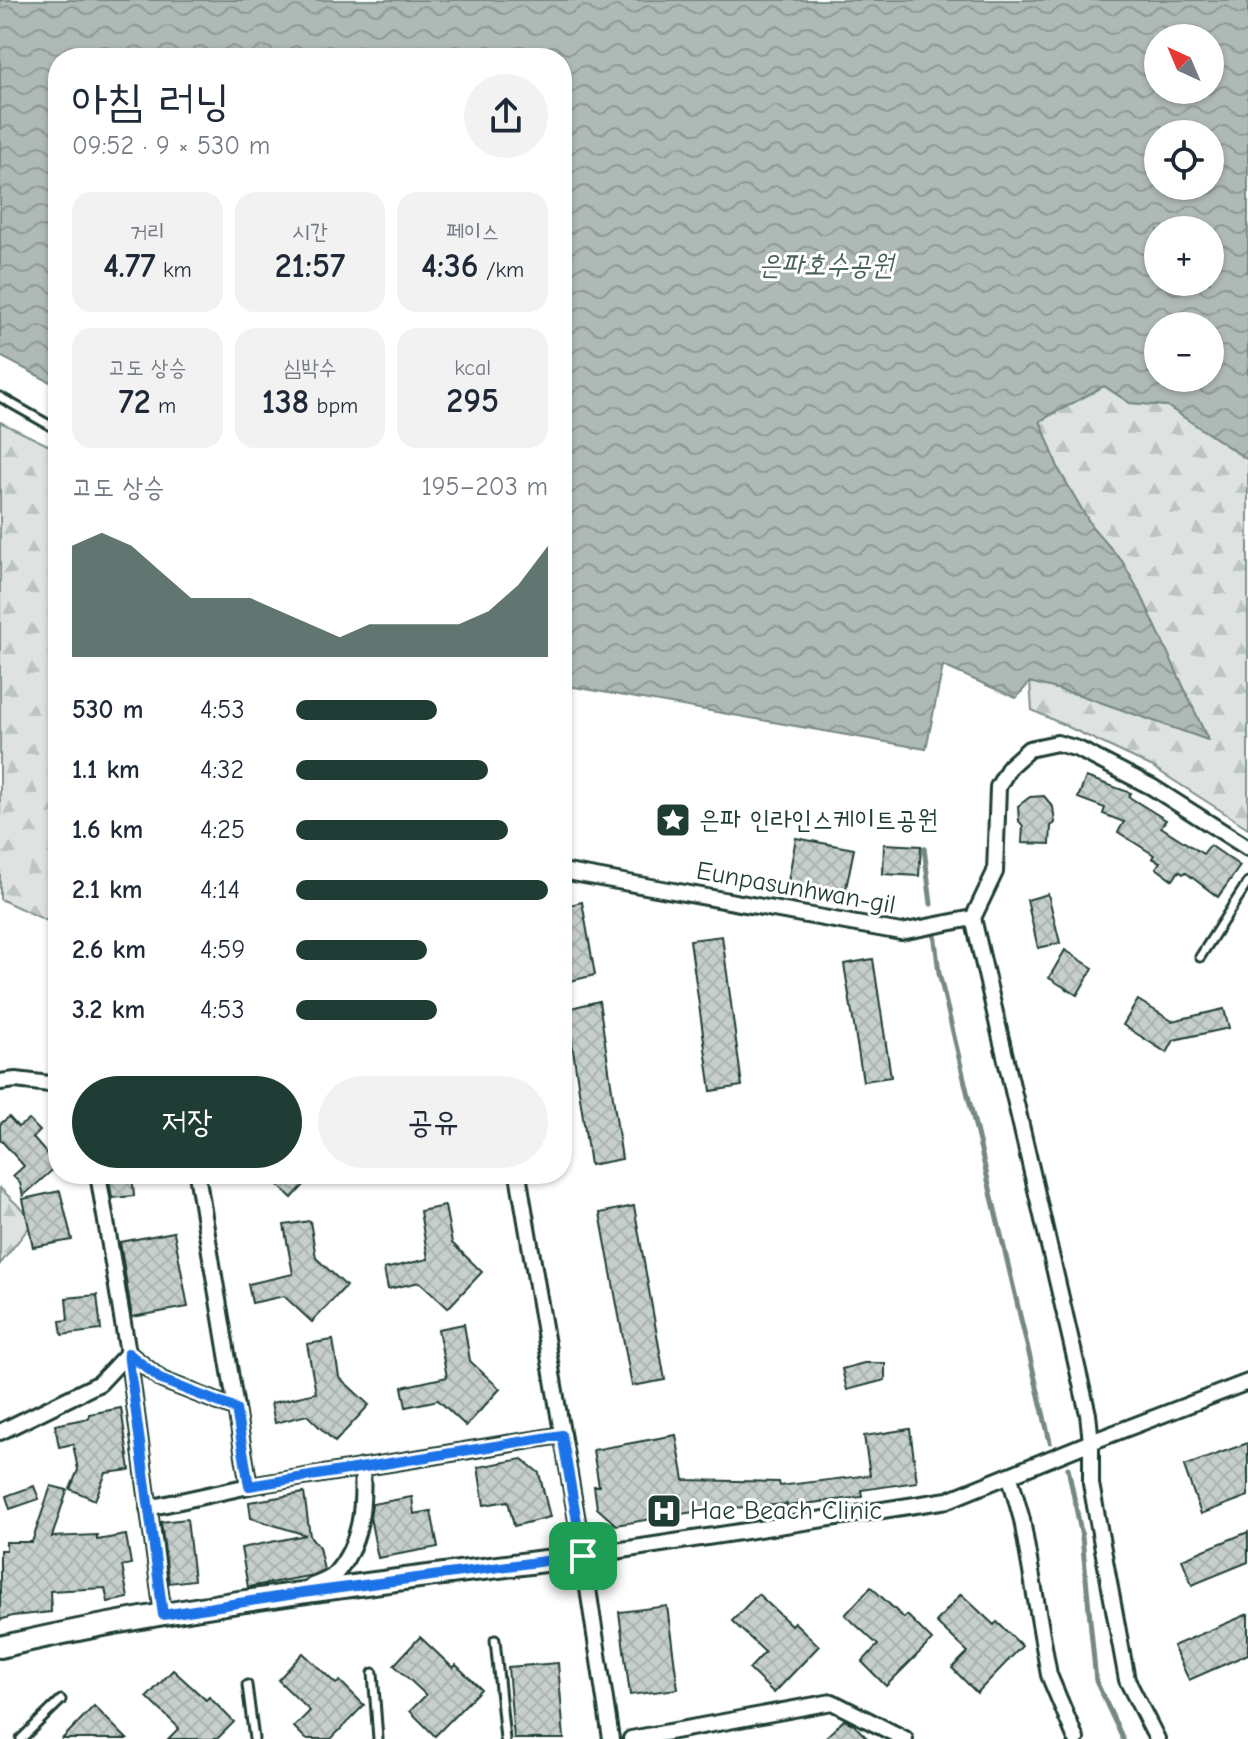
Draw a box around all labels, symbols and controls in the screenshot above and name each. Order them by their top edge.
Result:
north arrow [1144,24,1224,104]
map controls [1144,24,1224,392]
button: share [464,74,548,158]
text: 아침 러닝 [72,75,229,126]
button: locate [1144,120,1224,200]
text: 09:52 · 9 × 530 m [72,131,270,161]
button: + [1144,216,1224,296]
text: 거리 [130,219,165,245]
text: 시간 [292,219,328,245]
text: 페이스 [446,219,499,245]
text: 4.77 [103,246,156,286]
text: 21:57 [275,246,345,286]
text: 4:36 [421,246,479,286]
water label: 은파호수공원 [758,249,896,281]
text: km [156,257,192,283]
text: /km [479,257,524,283]
button: − [1144,312,1224,392]
text: 고도 상승 [108,355,186,381]
text: 심박수 [283,355,337,381]
text: kcal [454,355,491,381]
text: 295 [446,381,499,421]
text: 72 [118,382,151,422]
text: 138 [262,382,309,422]
text: m [151,393,176,419]
text: bpm [309,393,358,419]
text: 195–203 m [421,472,548,502]
text: 고도 상승 [72,473,164,503]
text: 530 m [72,695,143,725]
text: 4:53 [200,695,245,725]
text: 1.1 km [72,755,140,785]
text: 4:32 [200,755,244,785]
place icon: 은파 인라인스케이트공원 [654,801,692,839]
place label: 은파 인라인스케이트공원 [699,805,938,835]
text: 1.6 km [72,815,143,845]
text: 4:25 [200,815,245,845]
street label: Eunpasunhwan-gil [694,856,898,920]
text: 2.1 km [72,875,143,905]
text: 4:14 [200,875,240,905]
text: 2.6 km [72,935,146,965]
text: 4:59 [200,935,245,965]
text: 3.2 km [72,995,145,1025]
text: 4:53 [200,995,245,1025]
button: 저장 [72,1076,302,1168]
button: 공유 [318,1076,548,1168]
hospital icon: Hae Beach Clinic [645,1492,683,1530]
place label: Hae Beach Clinic [690,1496,882,1526]
pin [549,1522,617,1590]
icon: arrive [561,1534,605,1578]

